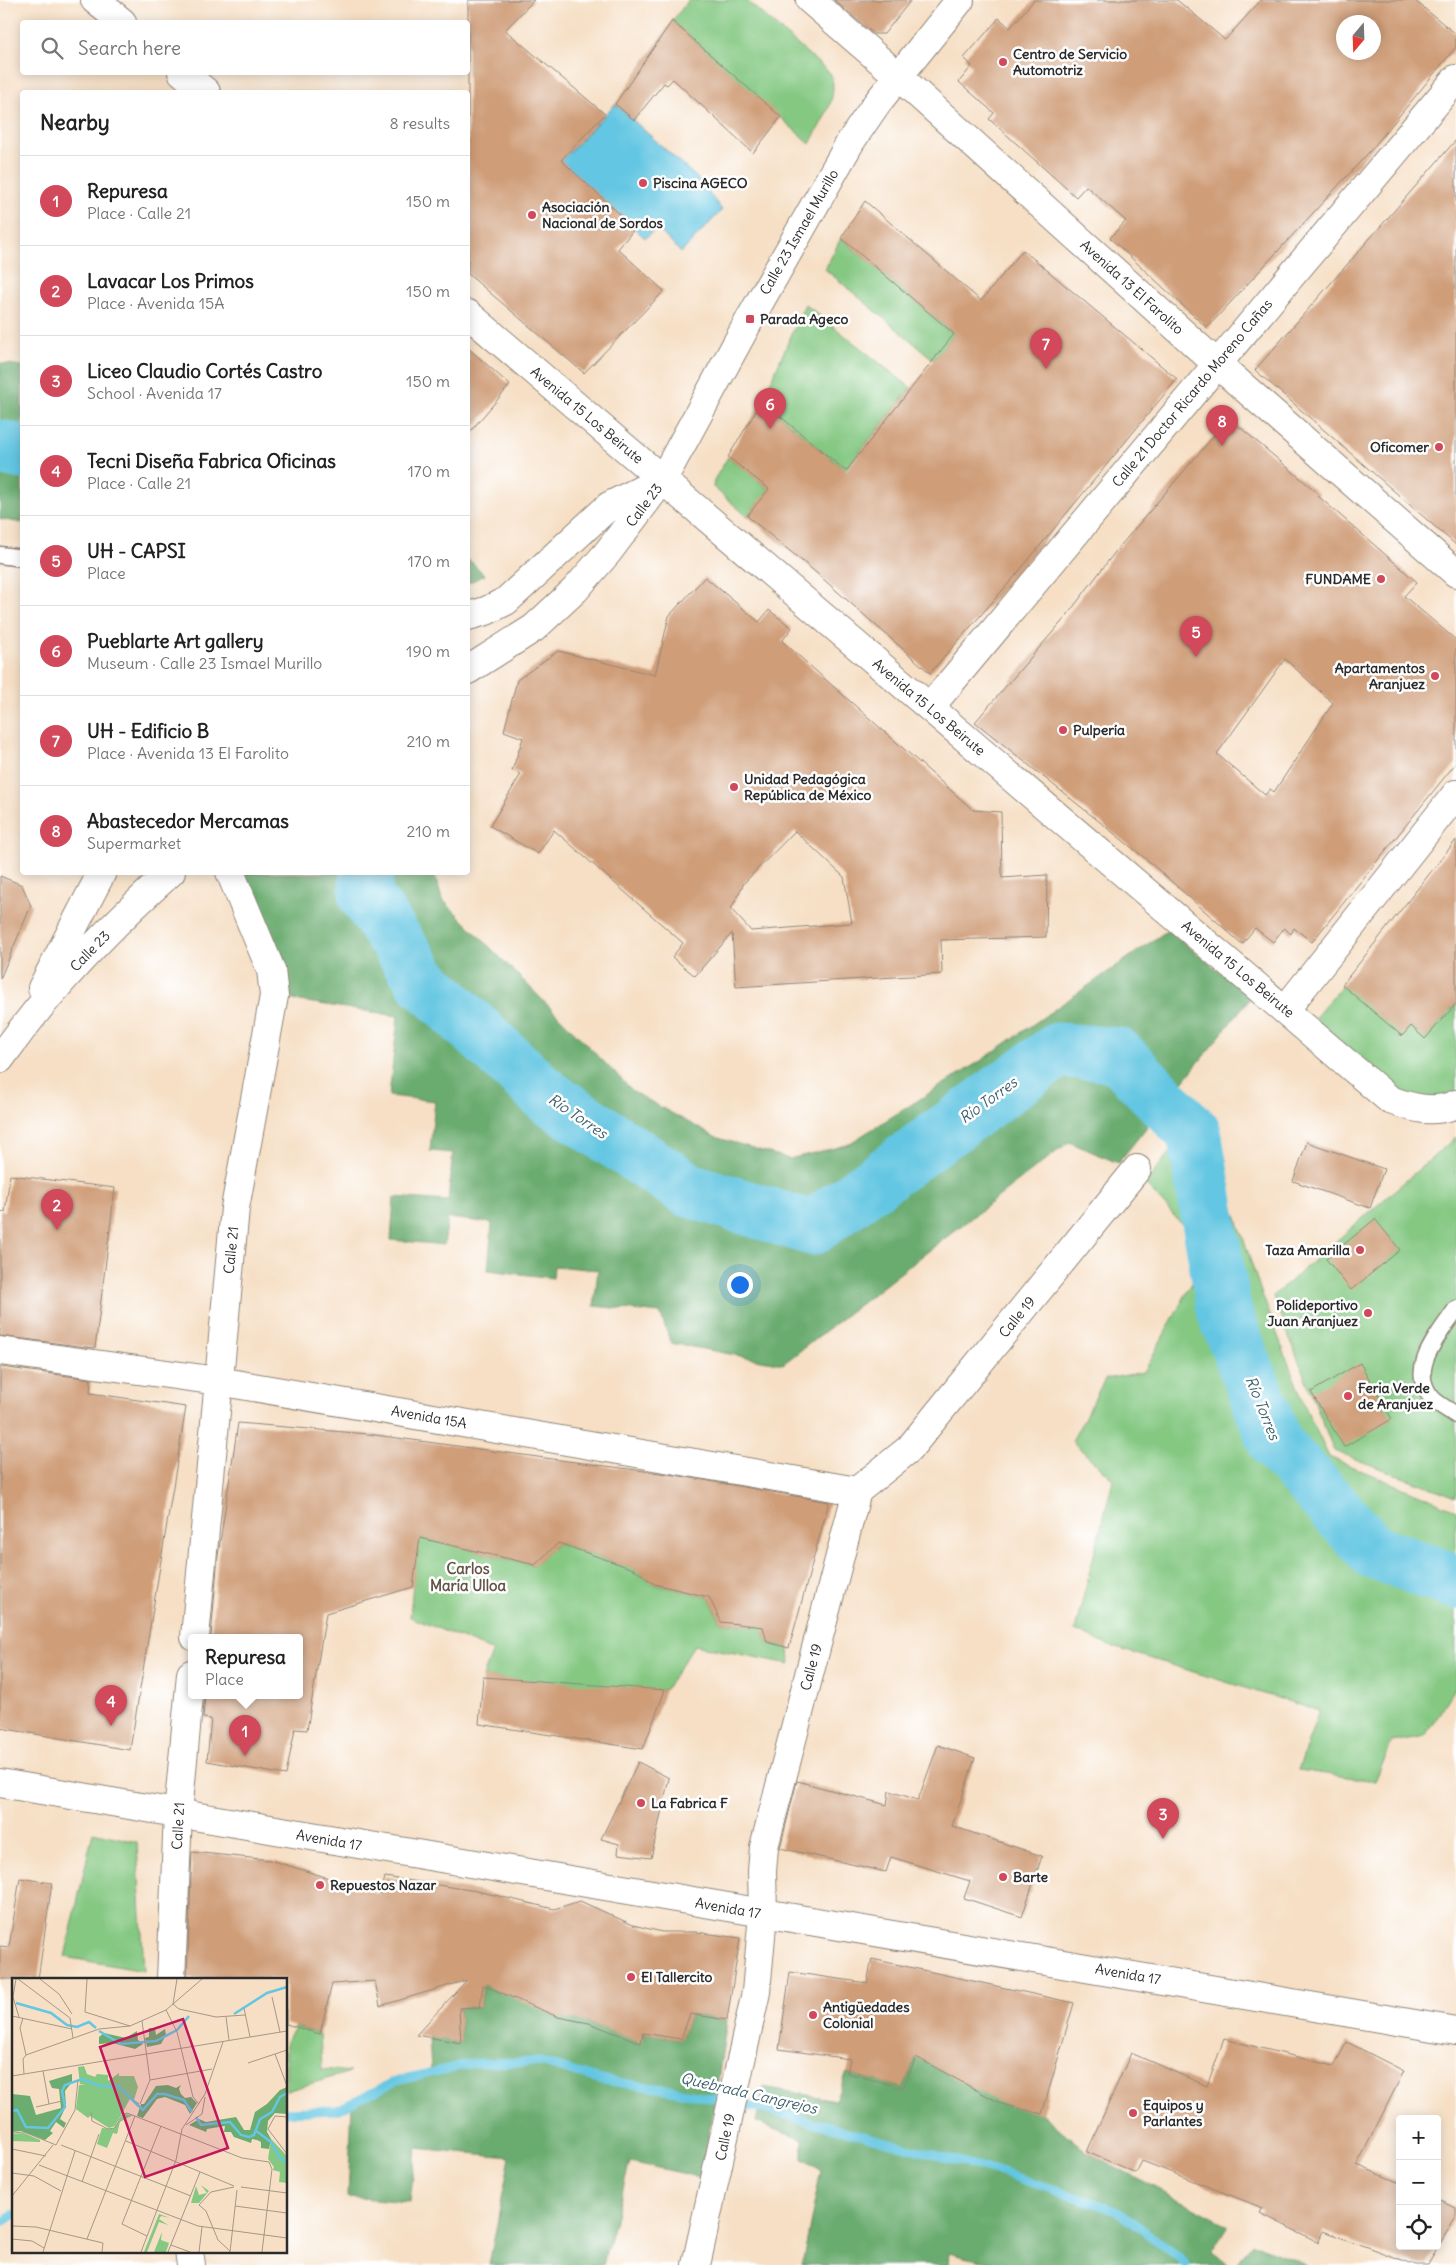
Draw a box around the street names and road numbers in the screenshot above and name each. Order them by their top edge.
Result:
street label: Calle 23 Ismael Murillo [756,166,842,298]
street label: Avenida 13 El Farolito [1077,236,1188,338]
street label: Calle 21 Doctor Ricardo Moreno Cañas [1108,295,1276,491]
street label: Avenida 15 Los Beirute [527,363,647,467]
street label: Calle 23 [622,480,666,530]
street label: Avenida 15 Los Beirute [869,655,989,759]
street label: Avenida 15 Los Beirute [1178,917,1298,1021]
street label: Calle 23 [66,927,114,975]
street label: Calle 21 [220,1225,242,1275]
street label: Calle 19 [995,1293,1039,1341]
street label: Avenida 15A [390,1401,468,1433]
street label: Calle 19 [796,1642,826,1692]
street label: Calle 21 [168,1802,188,1850]
street label: Avenida 17 [295,1825,363,1855]
street label: Avenida 17 [694,1893,762,1923]
street label: Avenida 17 [1094,1959,1162,1989]
street label: Calle 19 [711,2112,739,2162]

